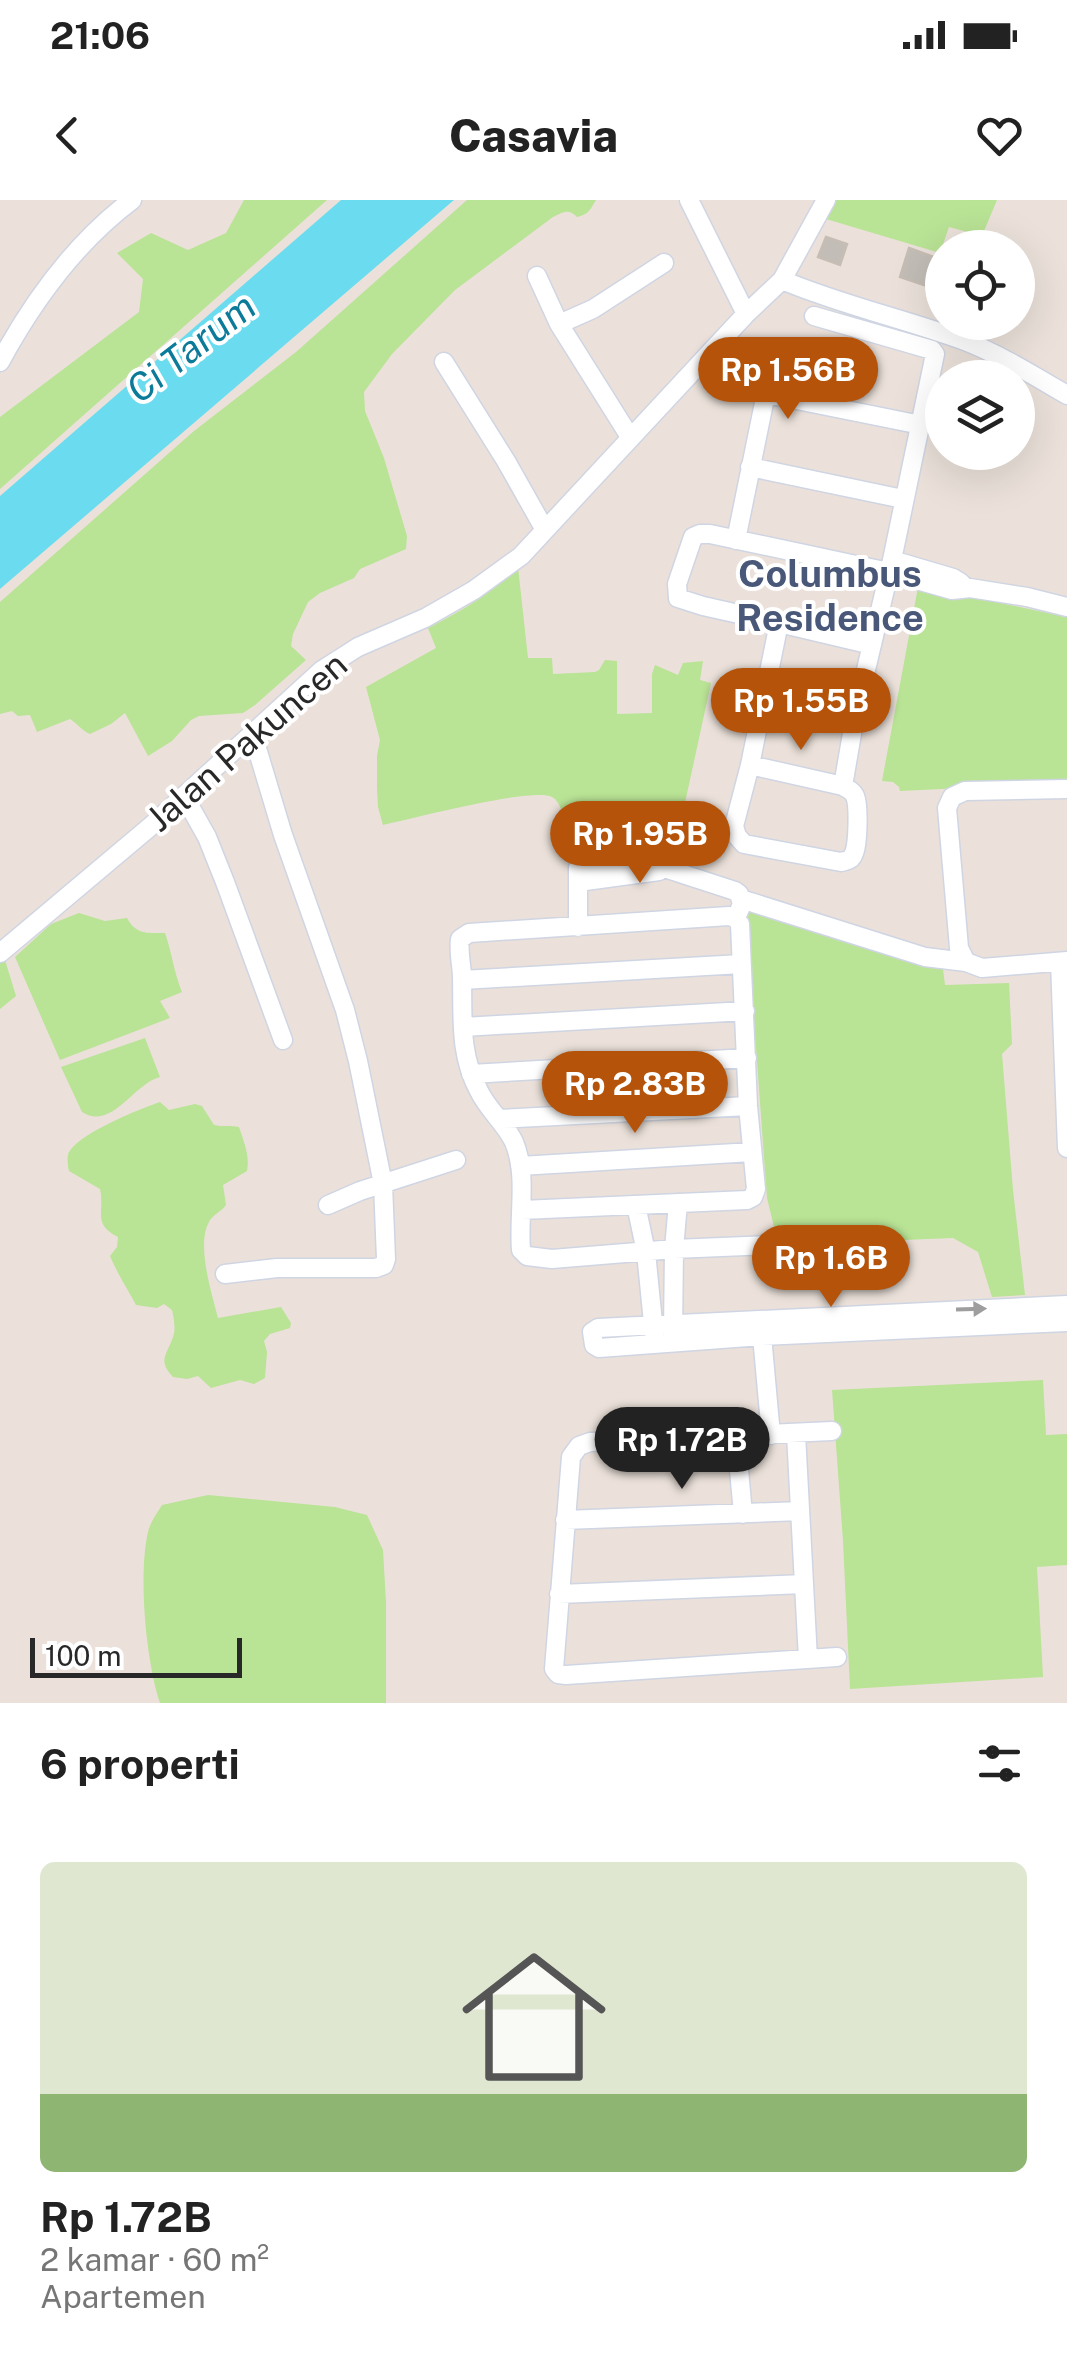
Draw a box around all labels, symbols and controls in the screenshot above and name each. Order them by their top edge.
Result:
text: 21:06 [50,13,150,58]
icon: back [40,108,95,163]
icon: heart [972,108,1027,163]
text: Casavia [449,109,618,162]
map controls [925,230,1035,470]
button: locate [925,230,1035,340]
water label: Ci Tarum [117,283,264,412]
pin: Rp 1.56B [685,337,891,422]
text: Rp 1.56B [720,351,856,388]
button: layers [925,360,1035,470]
district label: Columbus Residence [736,551,924,640]
street label: Jalan Pakuncen [138,644,355,840]
pin: Rp 1.55B [698,668,904,753]
text: Rp 1.55B [733,682,869,719]
pin: Rp 1.95B [537,801,743,886]
text: Rp 1.95B [572,815,708,852]
pin: Rp 2.83B [532,1051,738,1136]
text: Rp 2.83B [564,1065,706,1102]
pin: Rp 1.6B [739,1225,923,1310]
text: Rp 1.6B [774,1239,888,1276]
one-way arrow [956,1300,988,1316]
pin: Rp 1.72B [579,1407,785,1492]
text: Rp 1.72B [617,1421,747,1458]
scale bar [30,1633,242,1678]
text: 100 m [45,1639,122,1672]
icon: filters [972,1736,1027,1791]
text: 6 properti [40,1739,240,1788]
icon: home [444,1927,624,2107]
text: Rp 1.72B [40,2192,212,2241]
text: 2 kamar · 60 m² [40,2241,269,2278]
text: Apartemen [40,2278,206,2315]

